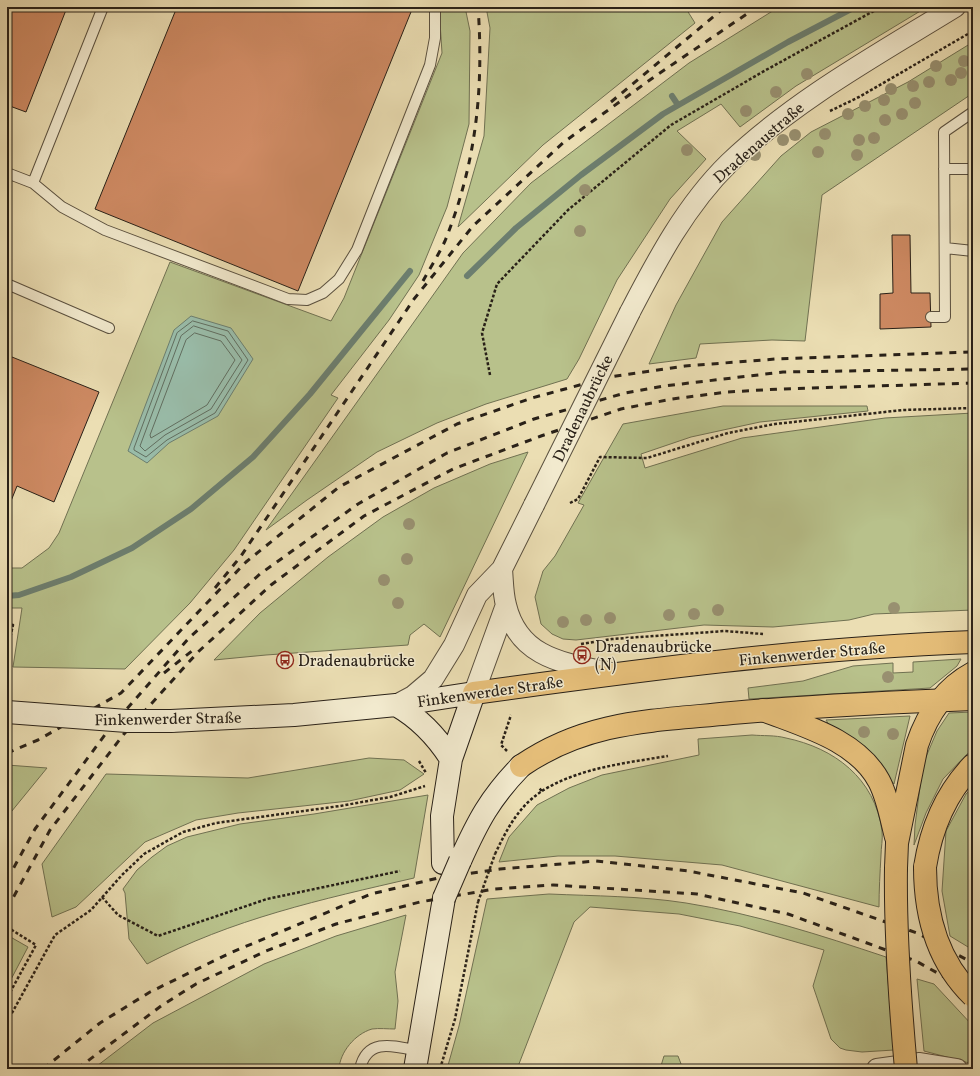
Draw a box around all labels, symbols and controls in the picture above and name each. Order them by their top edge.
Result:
street label: Dradenaustraße [709,98,809,189]
street label: Dradenaubrücke [548,352,619,466]
place label: Dradenaubrücke (N) [595,637,712,677]
street label: Finkenwerder Straße [738,638,886,672]
bus stop icon: Dradenaubrücke (N) [572,645,592,665]
bus stop icon: Dradenaubrücke [275,650,295,670]
place label: Dradenaubrücke [298,651,415,673]
street label: Finkenwerder Straße [416,672,565,714]
street label: Finkenwerder Straße [94,708,242,732]

